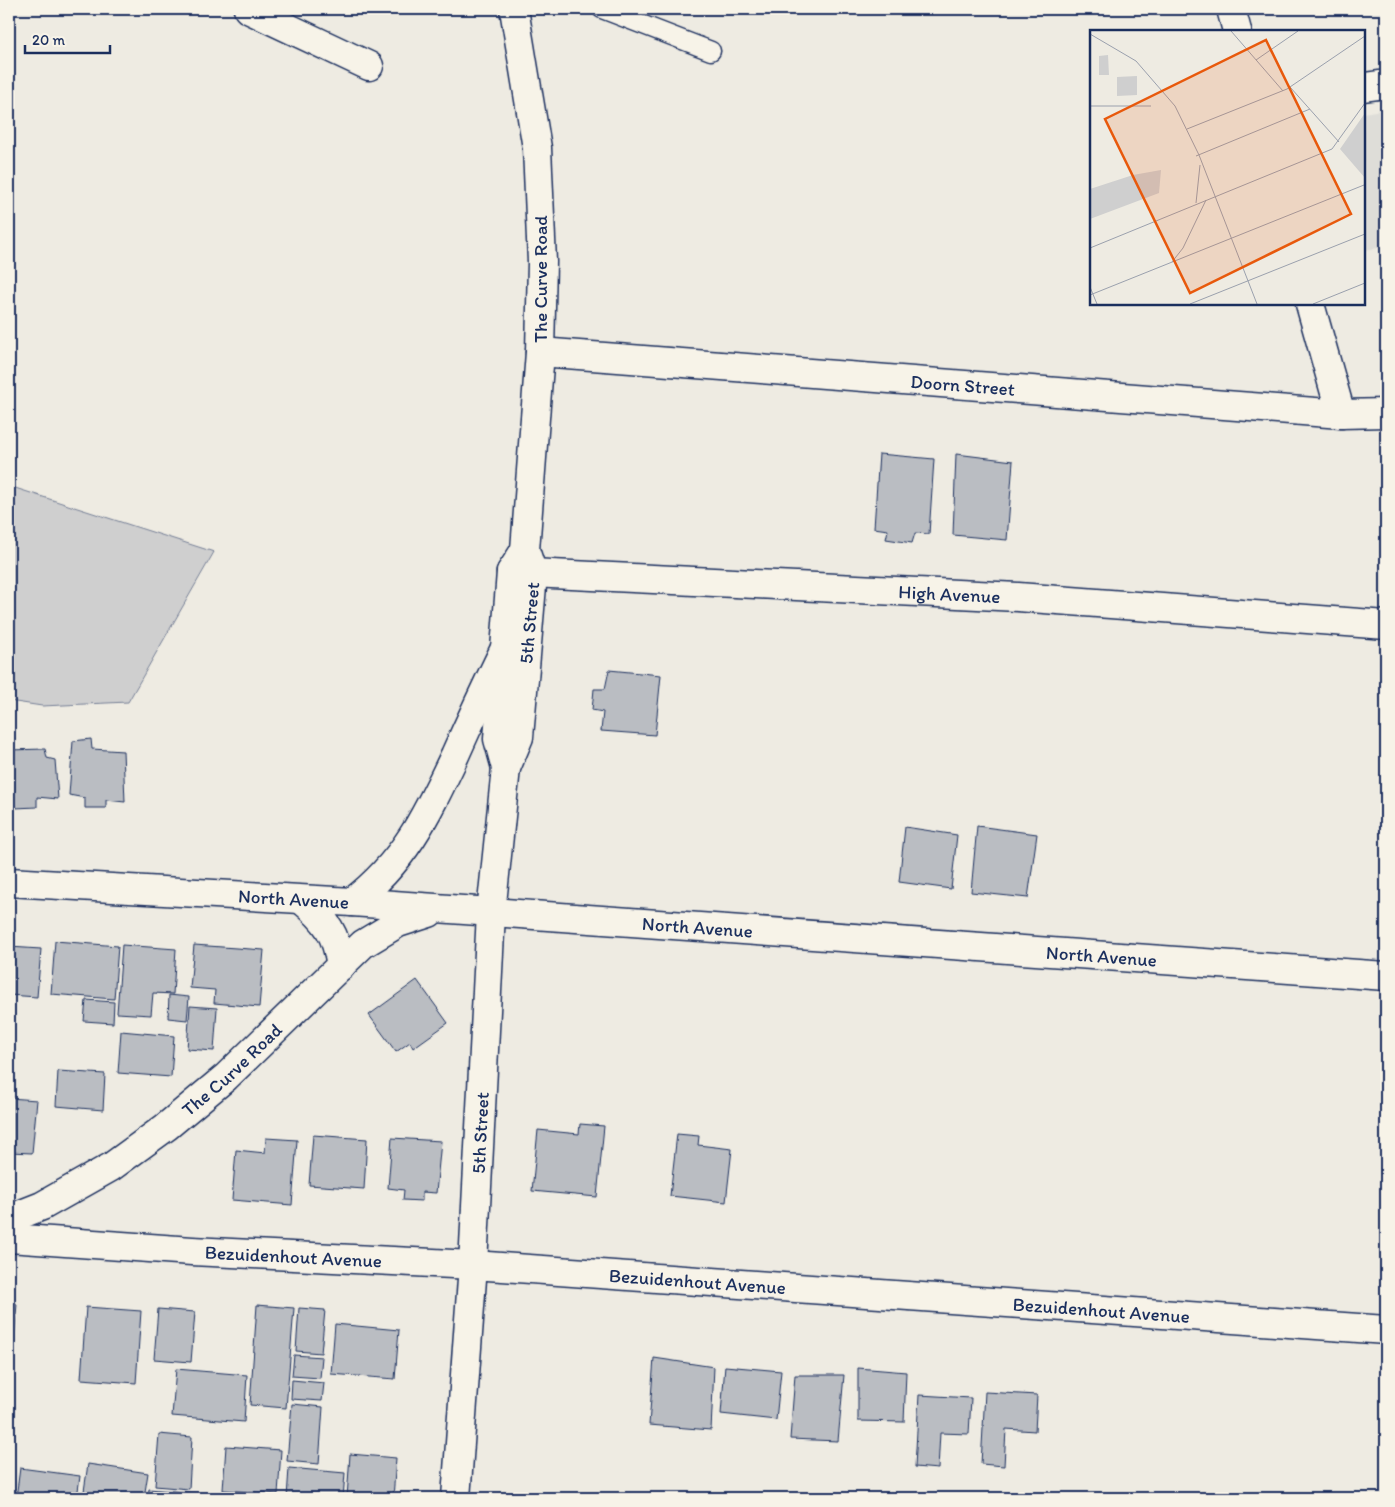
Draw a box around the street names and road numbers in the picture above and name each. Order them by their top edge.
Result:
street label: The Curve Road [529,215,552,343]
street label: Doorn Street [910,370,1016,401]
street label: High Avenue [898,580,1001,608]
street label: 5th Street [514,581,544,665]
street label: North Avenue [237,884,350,914]
street label: North Avenue [641,912,754,943]
street label: North Avenue [1045,941,1158,972]
street label: The Curve Road [177,1018,287,1121]
street label: 5th Street [467,1091,494,1174]
street label: Bezuidenhout Avenue [204,1241,383,1272]
street label: Bezuidenhout Avenue [608,1264,787,1299]
street label: Bezuidenhout Avenue [1012,1292,1191,1328]

